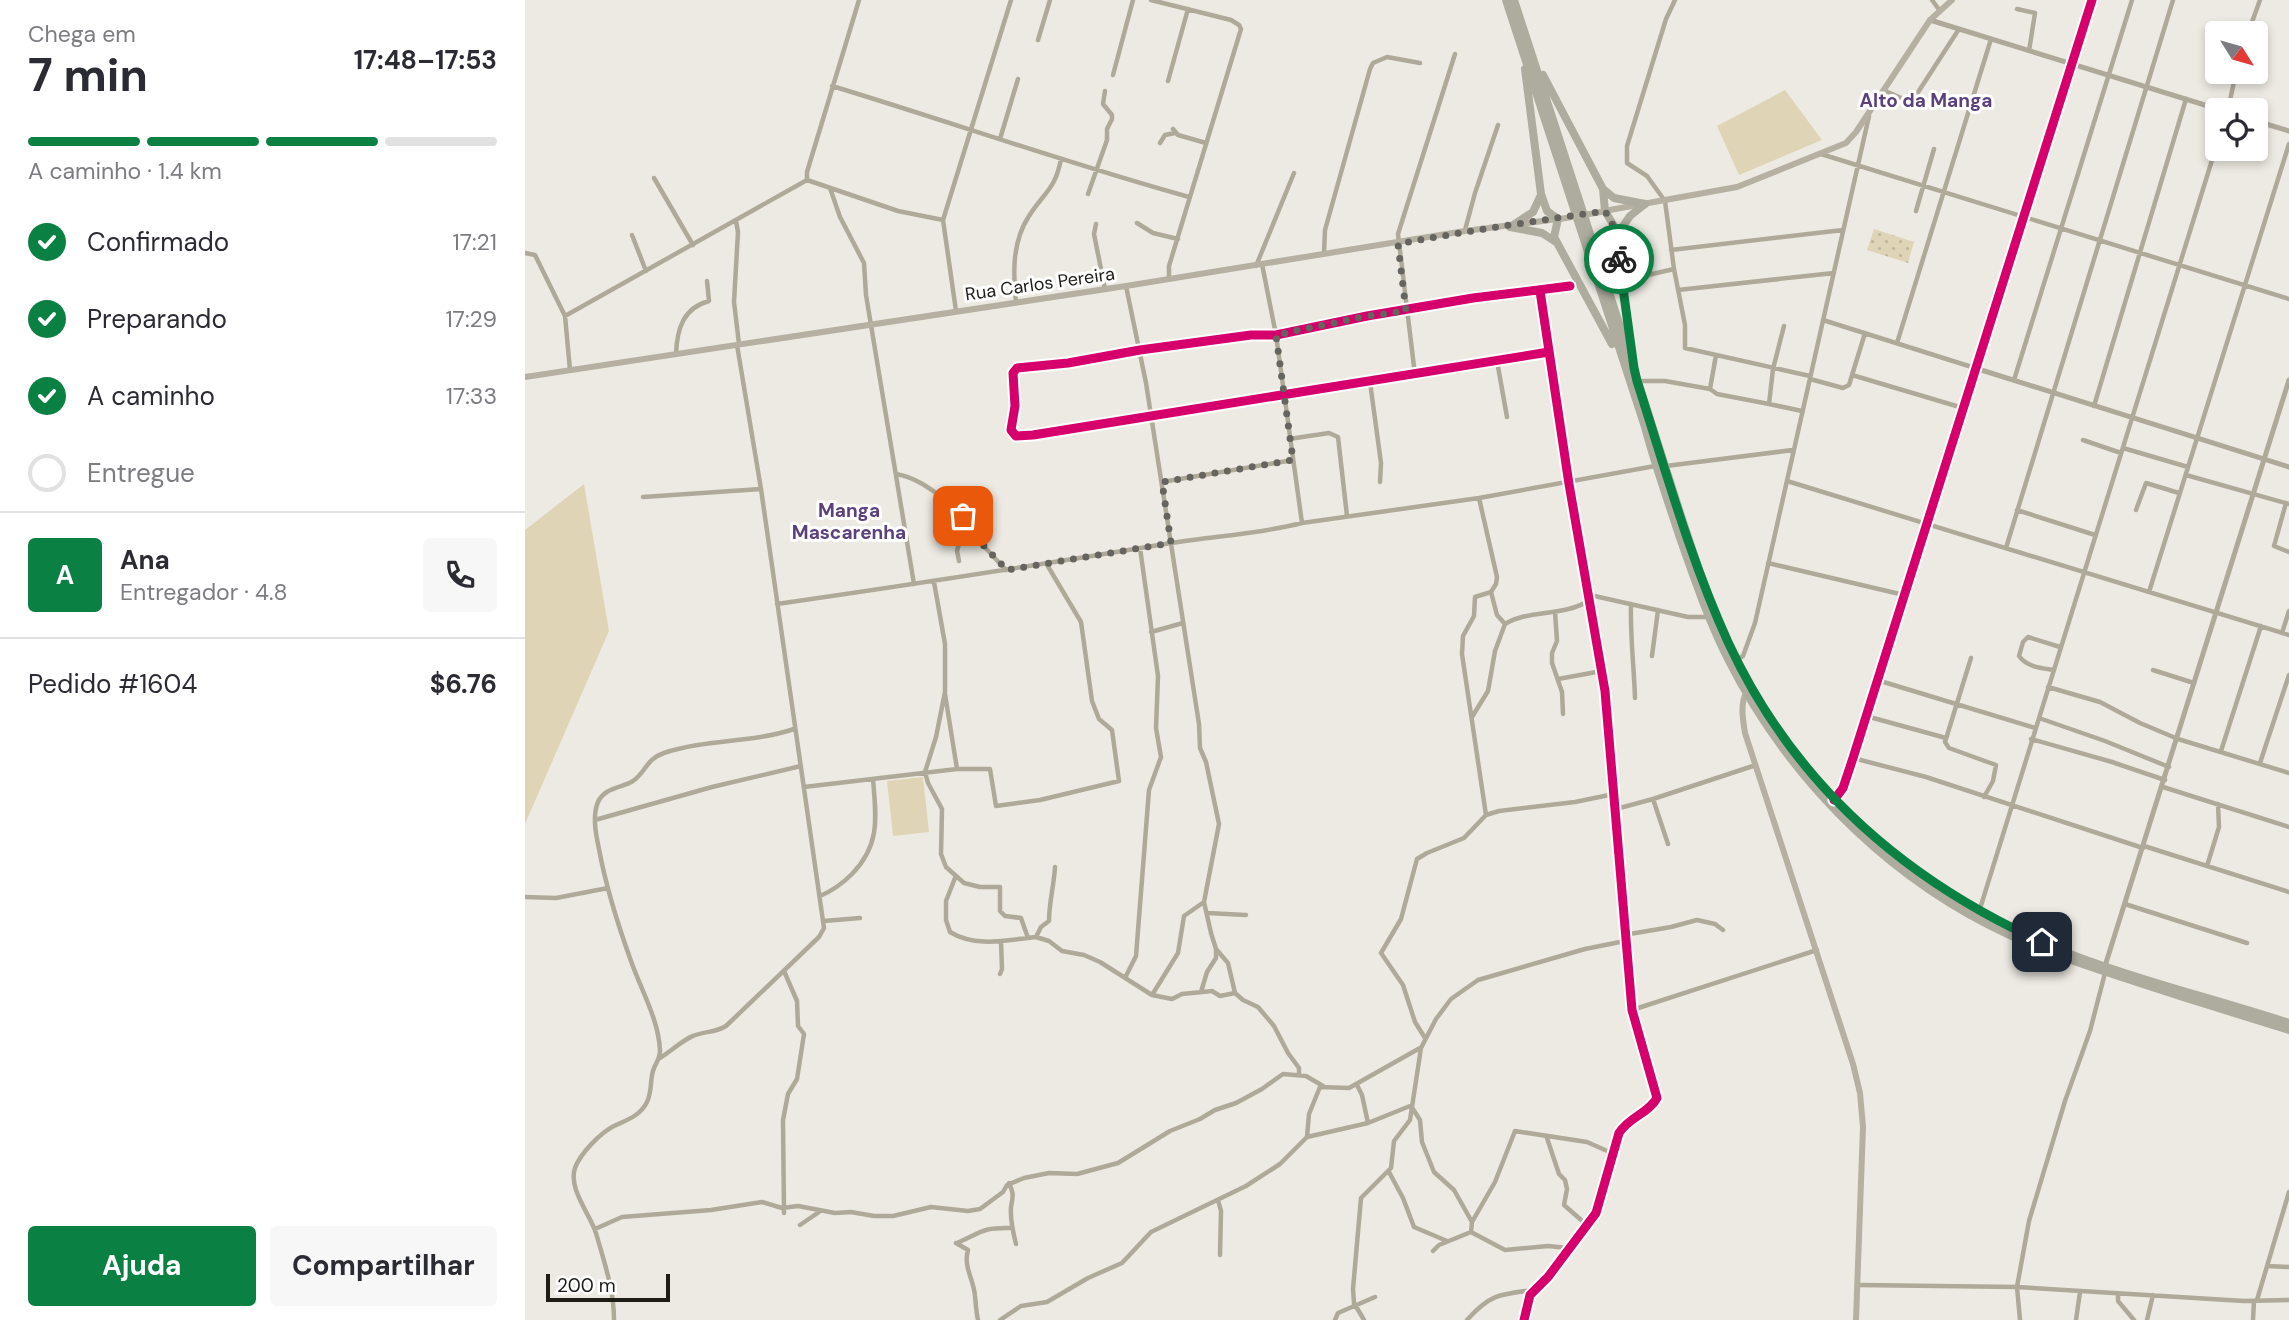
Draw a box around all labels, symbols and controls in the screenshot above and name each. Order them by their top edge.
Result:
text: Chega em [28,19,136,49]
north arrow [2205,21,2268,84]
map controls [2205,21,2268,161]
text: 17:48–17:53 [354,43,497,77]
text: 7 min [28,45,148,105]
district label: Alto da Manga [1860,88,1992,113]
button: locate [2205,98,2268,161]
text: A caminho · 1.4 km [28,156,222,186]
icon: check [28,223,66,261]
courier [1584,224,1654,294]
text: Confirmado [87,225,229,259]
text: 17:21 [452,227,497,257]
icon: bike [1600,240,1638,278]
street label: Rua Carlos Pereira [964,262,1116,306]
icon: check [28,300,66,338]
text: Preparando [87,302,227,336]
text: 17:29 [445,304,497,334]
icon: check [28,377,66,415]
text: A caminho [87,379,215,413]
text: 17:33 [446,381,497,411]
text: Entregue [87,456,195,490]
pin [933,486,993,546]
icon: bag [944,497,982,535]
district label: Manga Mascarenha [792,498,906,545]
button: phone [423,538,497,612]
text: Ana [120,543,170,577]
text: A [56,558,74,592]
text: Entregador · 4.8 [120,577,288,607]
text: Pedido #1604 [28,667,197,701]
text: $6.76 [430,667,497,701]
pin [2012,912,2072,972]
icon: home [2023,923,2061,961]
button: Ajuda [28,1226,256,1306]
button: Compartilhar [270,1226,497,1306]
scale bar [546,1271,670,1303]
text: 200 m [557,1273,616,1298]

